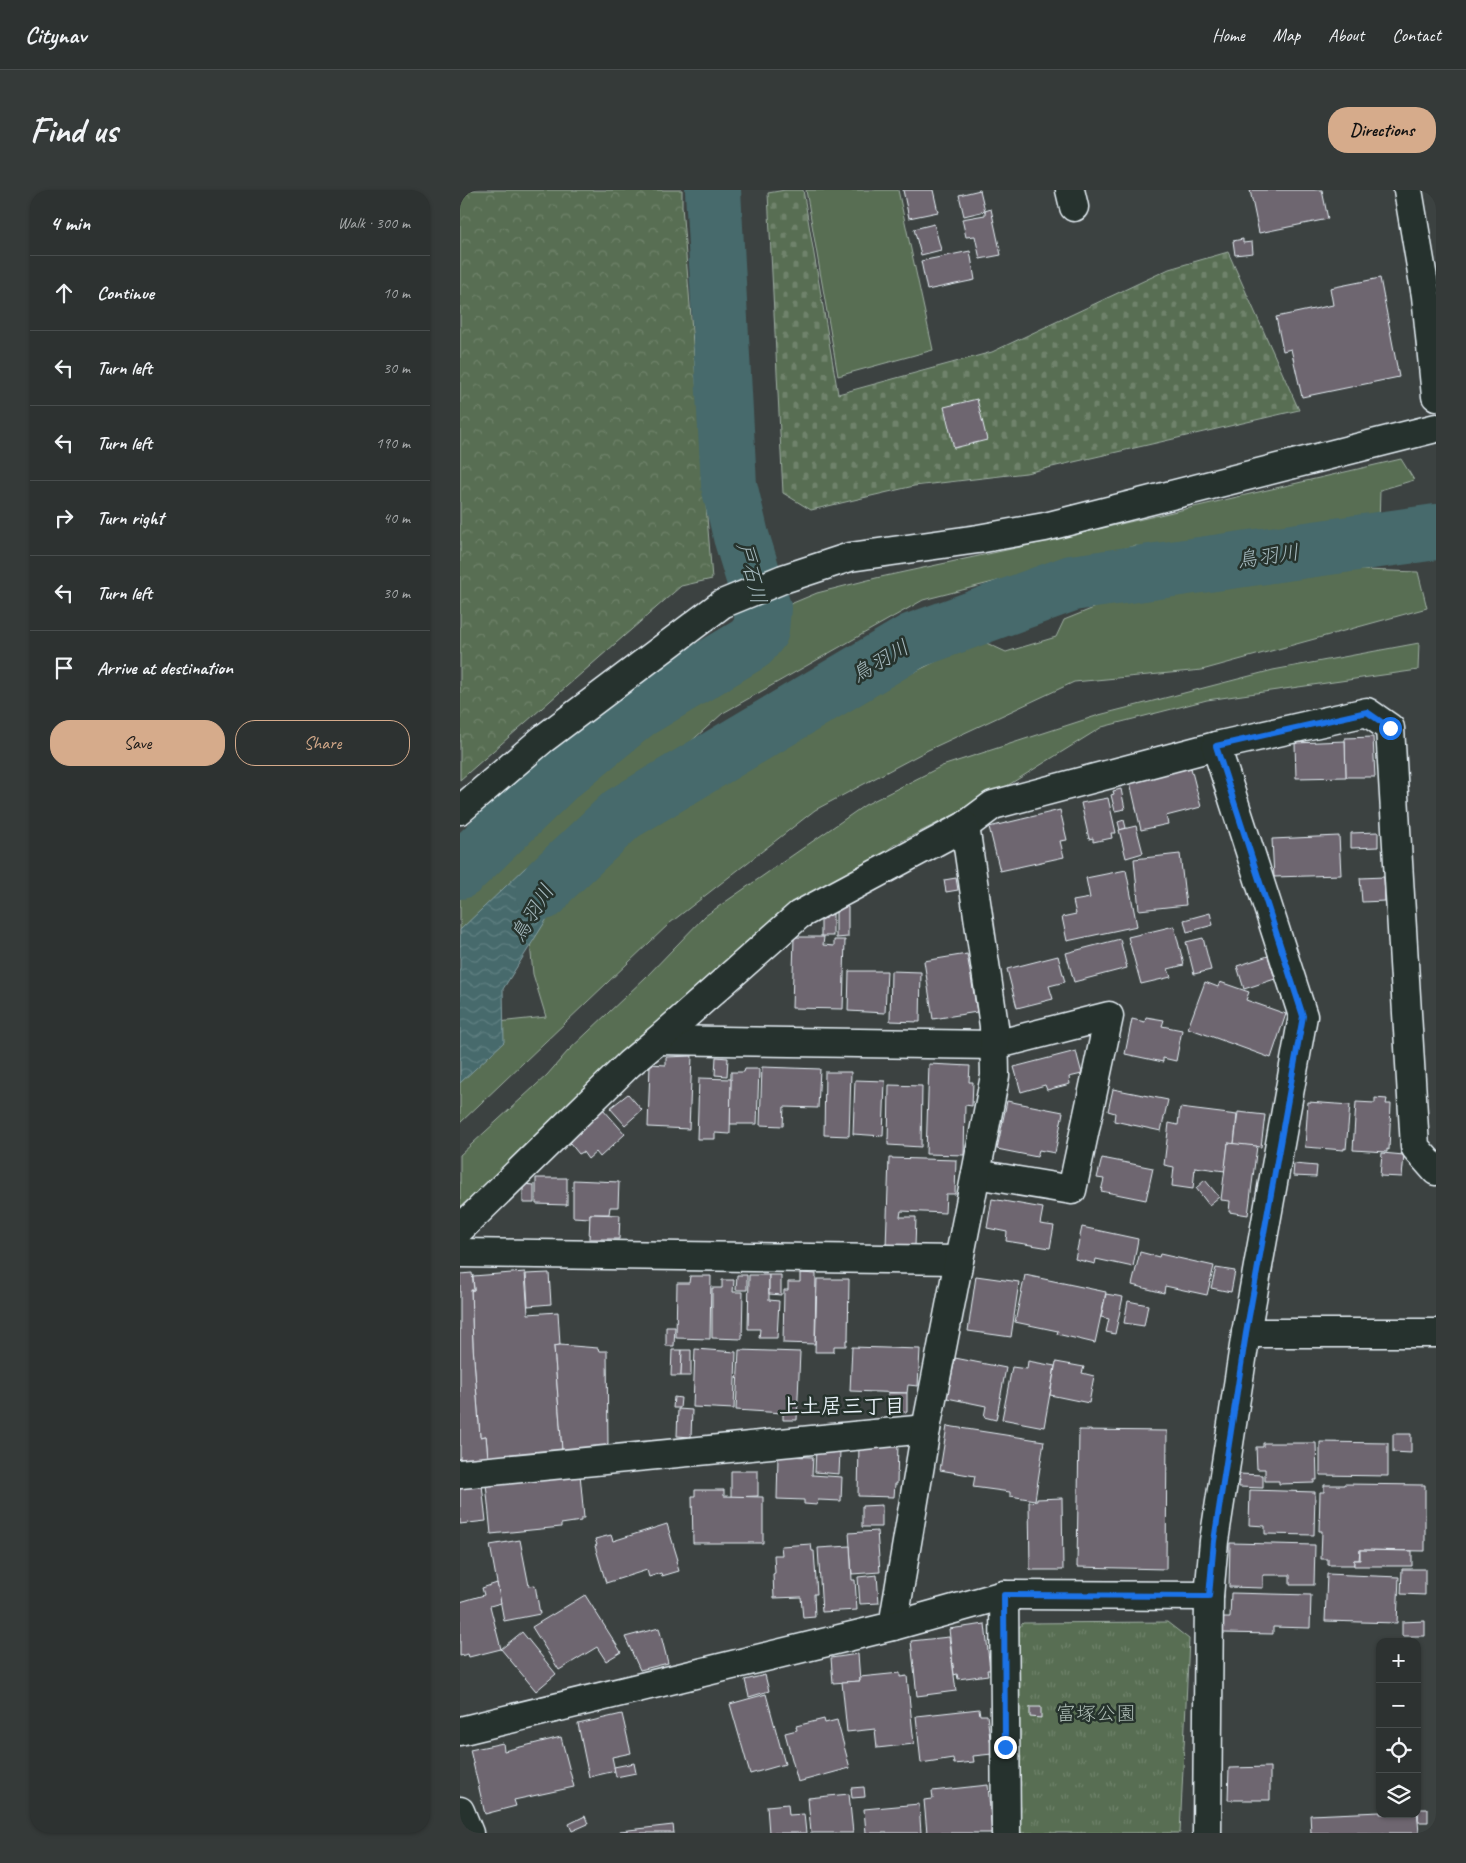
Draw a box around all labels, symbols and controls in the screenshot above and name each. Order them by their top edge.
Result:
text: Citynav [25,20,86,50]
text: Home [1212,24,1245,46]
text: Map [1273,24,1300,46]
text: About [1328,24,1364,46]
text: Contact [1392,24,1441,46]
button: Directions [1328,107,1436,153]
text: Find us [30,108,117,153]
text: 4 min [50,210,90,236]
text: Walk · 300 m [338,213,410,233]
icon: ahead [50,279,78,307]
text: Continue [97,281,154,305]
text: 10 m [383,283,410,303]
icon: left [50,354,78,382]
text: Turn left [97,356,152,380]
text: 30 m [383,358,410,378]
icon: left [50,429,78,457]
text: Turn left [97,431,152,455]
text: 190 m [376,433,410,453]
icon: right [50,504,78,532]
text: Turn right [97,506,164,530]
text: 40 m [383,508,410,528]
water label: 戸石川 [732,539,772,607]
water label: 鳥羽川 [1235,539,1301,573]
icon: left [50,579,78,607]
text: Turn left [97,581,152,605]
text: 30 m [383,583,410,603]
water label: 鳥羽川 [846,634,914,688]
icon: arrive [50,654,78,682]
text: Arrive at destination [97,656,233,680]
route start [1379,717,1402,740]
button: Save [50,720,225,766]
button: Share [235,720,410,766]
water label: 鳥羽川 [504,879,560,947]
district label: 上土居三丁目 [779,1393,905,1419]
map controls [1376,1638,1421,1818]
button: + [1376,1638,1421,1683]
button: − [1376,1683,1421,1728]
park label: 富塚公園 [1056,1701,1136,1726]
button: locate [1376,1728,1421,1773]
route end [994,1736,1017,1759]
button: layers [1376,1773,1421,1818]

